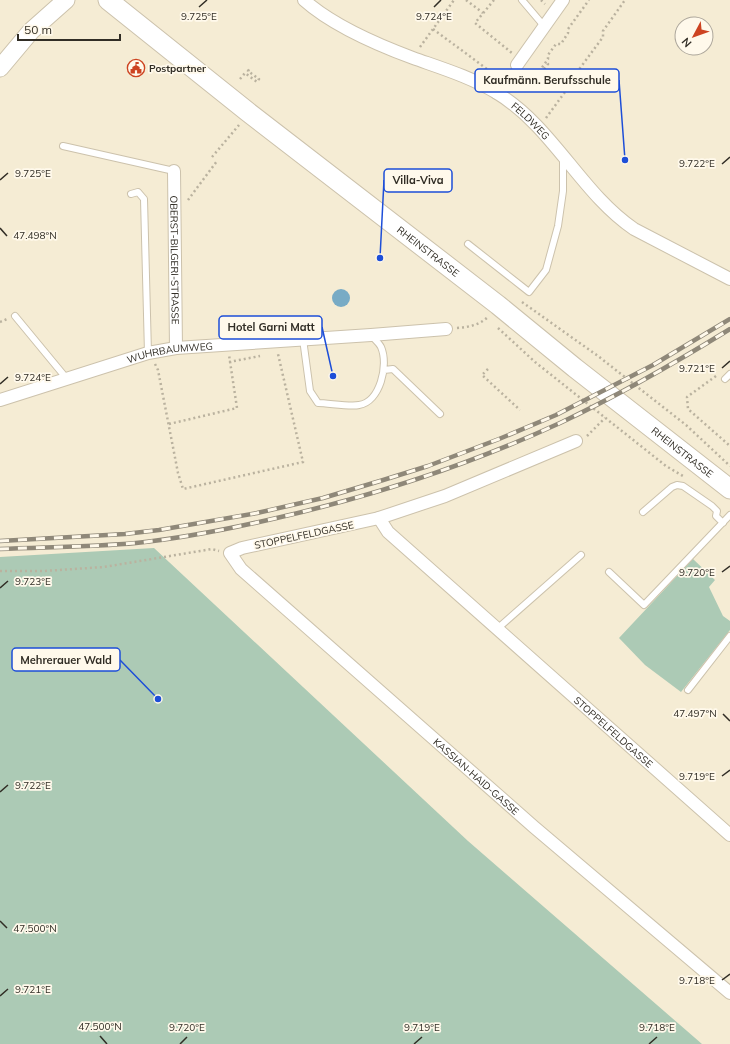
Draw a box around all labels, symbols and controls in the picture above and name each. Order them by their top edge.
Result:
text: 9.725°E [181,10,217,23]
text: 9.724°E [416,10,452,23]
scale bar [18,16,120,42]
north arrow [674,16,714,56]
text: 50 m [24,22,52,37]
text: N [678,35,694,50]
public building icon: Postpartner [126,58,146,78]
place label: Postpartner [149,62,206,75]
callout: Kaufmänn. Berufsschule [475,69,619,92]
text: Kaufmänn. Berufsschule [483,73,611,87]
street label: FELDWEG [509,99,553,142]
text: 9.722°E [679,157,715,170]
text: 9.725°E [15,167,51,180]
callout: Villa-Viva [384,169,452,192]
text: Villa-Viva [391,173,444,187]
street label: OBERST-BILGERI-STRASSE [168,195,182,325]
street label: RHEINSTRASSE [395,223,462,279]
text: 47.498°N [13,229,57,242]
callout: Hotel Garni Matt [219,316,322,339]
text: Hotel Garni Matt [227,320,315,334]
street label: WUHRBAUMWEG [125,339,213,366]
text: 9.721°E [679,362,715,375]
text: 9.724°E [15,371,51,384]
street label: RHEINSTRASSE [649,424,716,480]
street label: STOPPELFELDGASSE [253,518,355,552]
text: 9.720°E [679,566,715,579]
text: 9.723°E [15,575,51,588]
callout: Mehrerauer Wald [12,648,120,671]
text: Mehrerauer Wald [20,653,112,667]
street label: STOPPELFELDGASSE [571,693,656,770]
text: 47.497°N [673,707,717,720]
street label: KASSIAN-HAID-GASSE [431,735,522,818]
text: 9.719°E [679,770,715,783]
text: 9.722°E [15,779,51,792]
text: 47.500°N [13,922,57,935]
text: 9.718°E [679,974,715,987]
text: 9.721°E [15,983,51,996]
text: 47.500°N [78,1020,122,1033]
text: 9.720°E [169,1021,205,1034]
text: 9.719°E [404,1021,440,1034]
text: 9.718°E [639,1021,675,1034]

